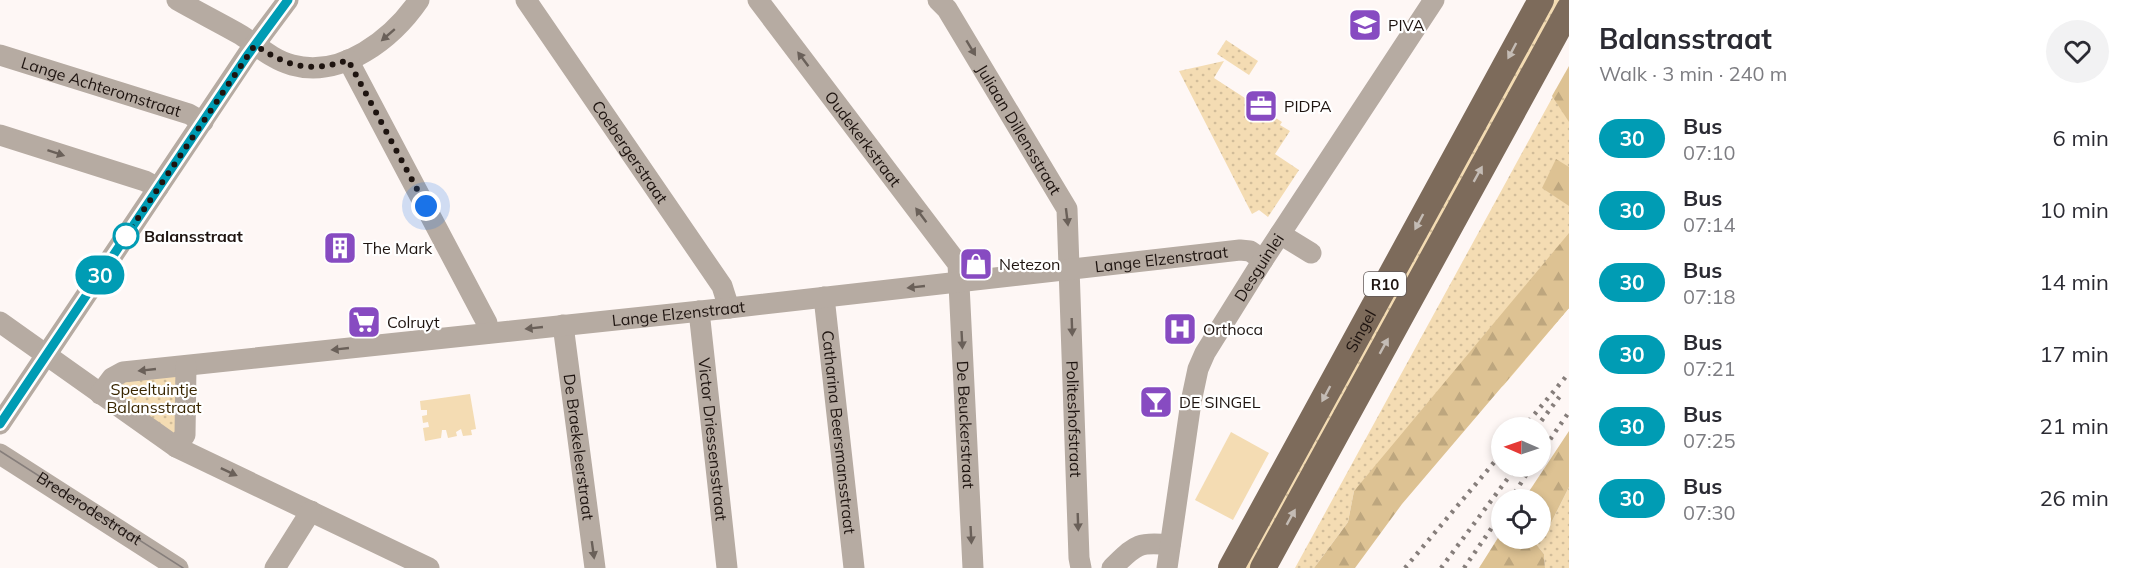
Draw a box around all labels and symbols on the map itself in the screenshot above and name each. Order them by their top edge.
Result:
school or university icon: PIVA [1347,7,1383,43]
place label: PIVA [1388,15,1425,35]
one-way arrow [381,28,396,41]
one-way arrow [966,40,976,57]
one-way arrow [1507,43,1517,60]
street label: Lange Achteromstraat [19,52,184,121]
one-way arrow [798,52,810,67]
street label: Juliaan Dillensstraat [972,61,1066,198]
street label: Oudekerkstraat [820,87,906,191]
office icon: PIDPA [1243,88,1279,124]
street label: Coebergerstraat [588,96,673,207]
place label: PIDPA [1284,96,1332,116]
one-way arrow [47,148,65,158]
one-way arrow [1473,166,1483,183]
your location [411,191,441,221]
one-way arrow [914,207,927,223]
one-way arrow [1062,208,1072,227]
one-way arrow [1414,214,1424,231]
marker: Balansstraat [113,223,139,249]
place label: Balansstraat [144,226,243,246]
street label: Desguinlei [1230,229,1288,305]
building icon: The Mark [322,230,358,266]
place label: The Mark [363,238,433,258]
street label: Lange Elzenstraat [1094,241,1229,276]
shop icon: Netezon [958,246,994,282]
place label: Netezon [999,254,1061,274]
line badge: 30 [73,256,127,294]
road number: R10 [1364,272,1406,296]
one-way arrow [907,282,926,292]
street label: Lange Elzenstraat [611,296,746,330]
supermarket icon: Colruyt [346,304,382,340]
street label: Singel [1341,306,1380,356]
hospital icon: Orthoca [1162,311,1198,347]
place label: Colruyt [387,312,440,332]
one-way arrow [1067,317,1077,336]
place label: Orthoca [1203,319,1263,339]
one-way arrow [525,323,544,333]
street label: Catharina Beersmansstraat [818,329,860,535]
one-way arrow [958,331,967,350]
one-way arrow [1379,337,1389,354]
one-way arrow [331,344,350,354]
street label: Victor Driessensstraat [694,357,732,522]
street label: De Beuckerstraat [953,360,979,489]
street label: Politeshofstraat [1062,360,1086,478]
one-way arrow [137,365,156,375]
street label: De Braekeleerstraat [560,372,599,522]
park label: Speeltuintje Balansstraat [106,379,202,417]
bar icon: DE SINGEL [1138,384,1174,420]
one-way arrow [1321,385,1331,402]
place label: DE SINGEL [1179,392,1261,412]
north arrow [1491,417,1551,477]
street label: Brederodestraat [33,467,146,549]
one-way arrow [220,468,237,477]
one-way arrow [1286,508,1296,525]
one-way arrow [1073,512,1082,531]
one-way arrow [967,526,976,545]
one-way arrow [588,540,597,559]

